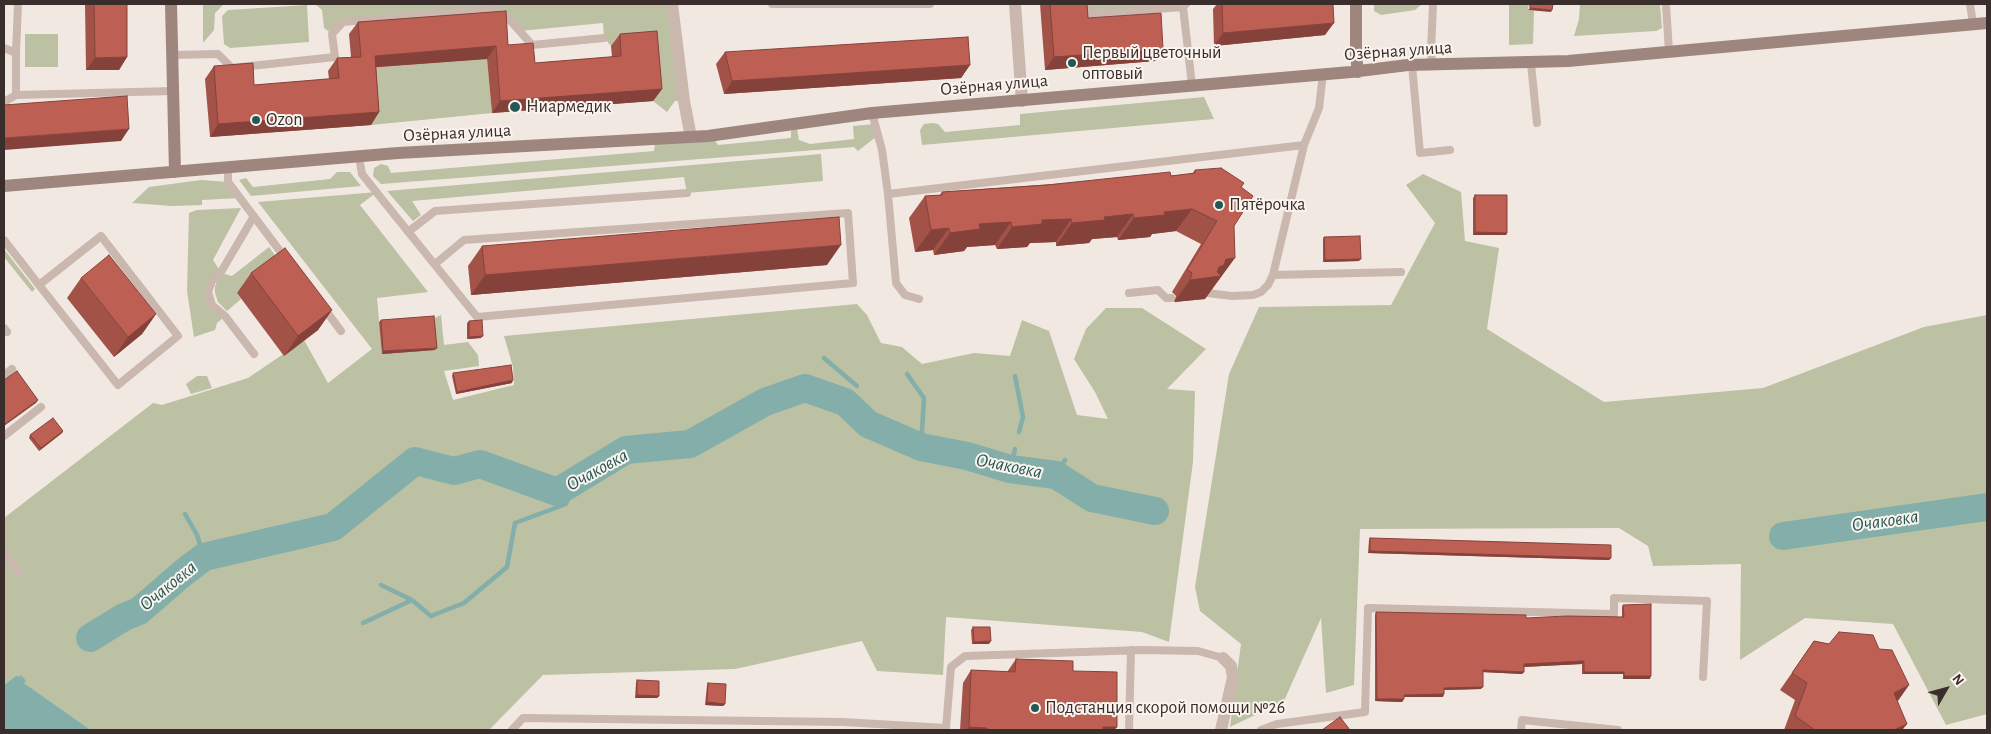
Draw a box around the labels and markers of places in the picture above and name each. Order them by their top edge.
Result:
place label: Первый цветочный оптовый [1082,42,1222,84]
marker: Первый цветочный оптовый [1066,57,1078,69]
place label: Ниармедик [526,96,611,118]
marker: Ниармедик [508,100,522,114]
place label: Ozon [266,109,303,131]
marker: Ozon [250,114,262,126]
place label: Пятёрочка [1229,194,1306,216]
marker: Пятёрочка [1213,199,1225,211]
place label: Подстанция скорой помощи №26 [1045,697,1285,719]
marker: Подстанция скорой помощи №26 [1029,702,1041,714]

